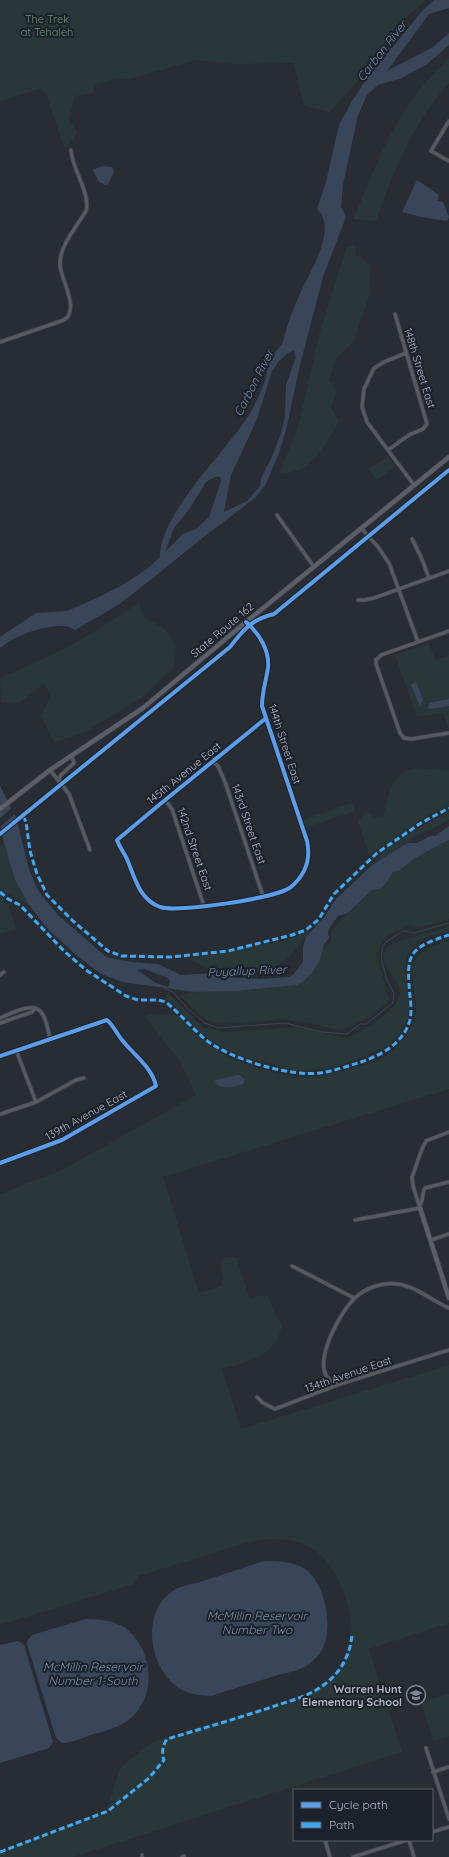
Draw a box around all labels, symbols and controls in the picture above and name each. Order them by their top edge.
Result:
park label: The Trek at Tehaleh [21,12,73,39]
water label: Carbon River [353,16,411,84]
street label: 148th Street East [401,326,439,410]
water label: Carbon River [230,346,277,419]
street label: State Route 162 [187,599,257,661]
street label: 144th Street East [265,702,305,786]
street label: 145th Avenue East [144,739,224,807]
street label: 143rd Street East [229,782,269,866]
street label: 142nd Street East [174,806,216,893]
water label: Puyallup River [207,962,288,979]
street label: 139th Avenue East [43,1087,130,1143]
street label: 134th Avenue East [303,1352,394,1395]
water label: McMillin Reservoir Number Two [207,1608,308,1637]
water label: McMillin Reservoir Number 1-South [43,1659,144,1688]
place label: Warren Hunt Elementary School [302,1682,402,1709]
school or university icon: Warren Hunt Elementary School [405,1684,427,1706]
legend [293,1789,433,1841]
text: Cycle path [329,1797,388,1812]
text: Path [329,1817,354,1832]

